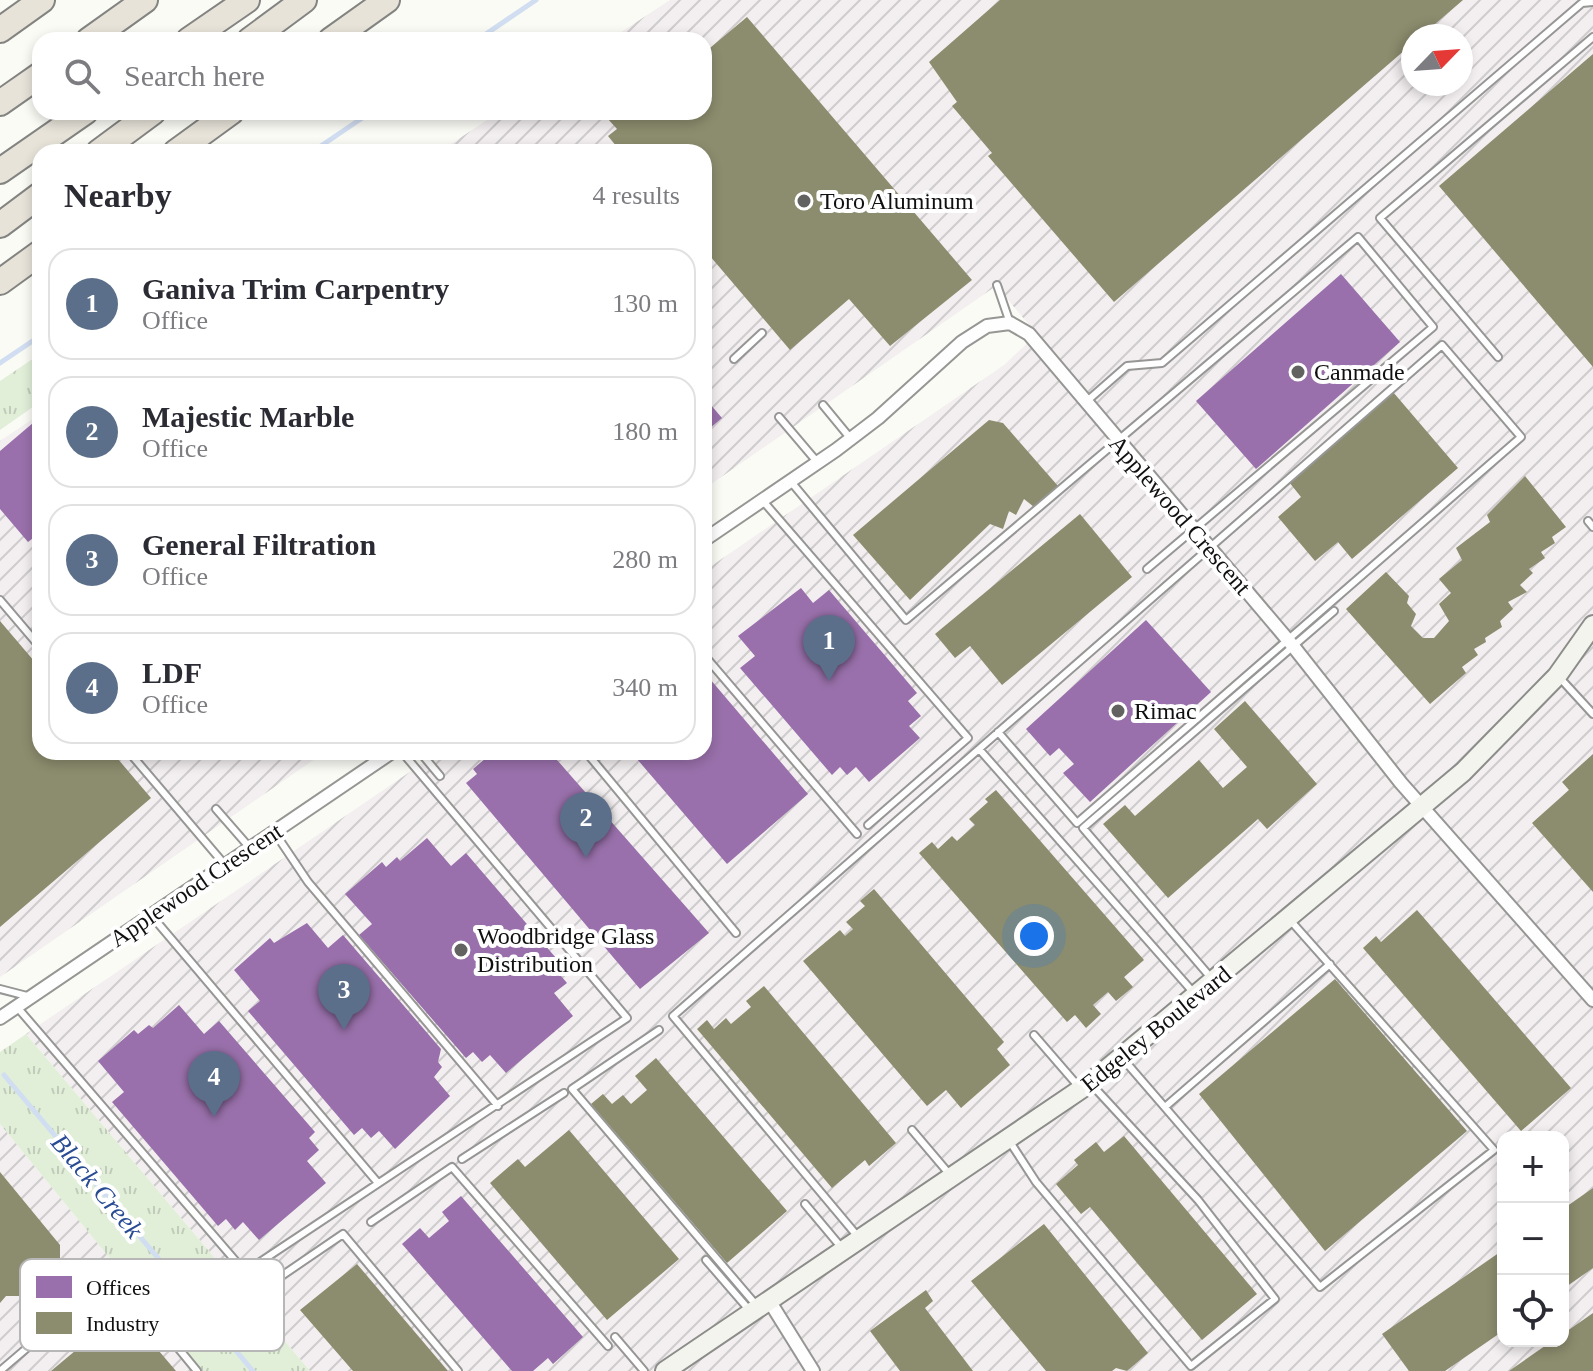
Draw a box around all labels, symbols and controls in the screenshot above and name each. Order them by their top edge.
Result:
north arrow [1401,24,1473,96]
search box [32,32,712,120]
icon: search [60,54,104,98]
text: Search here [124,59,265,92]
text: Nearby [64,177,172,214]
text: 4 results [593,181,680,210]
place label: Toro Aluminum [820,188,974,214]
marker: Toro Aluminum [795,192,813,210]
text: Ganiva Trim Carpentry [142,272,449,305]
text: 1 [86,289,99,318]
text: 130 m [612,289,678,318]
text: Office [142,306,208,335]
place label: Canmade [1314,359,1405,385]
marker: Canmade [1289,363,1307,381]
text: Majestic Marble [142,400,354,433]
text: 2 [86,417,99,446]
text: 180 m [612,417,678,446]
street label: Applewood Crescent [1104,430,1256,600]
text: Office [142,434,208,463]
text: General Filtration [142,528,376,561]
text: 3 [86,545,99,574]
text: 280 m [612,545,678,574]
text: Office [142,562,208,591]
pin: 1 [803,615,855,681]
text: LDF [142,656,202,689]
text: 4 [86,673,99,702]
text: 340 m [612,673,678,702]
text: Office [142,690,208,719]
place label: Rimac [1134,698,1197,724]
marker: Rimac [1109,702,1127,720]
pin: 2 [560,792,612,858]
street label: Applewood Crescent [105,818,287,952]
your location [1014,916,1054,956]
place label: Woodbridge Glass Distribution [477,923,654,977]
marker: Woodbridge Glass Distribution [452,941,470,959]
street label: Edgeley Boulevard [1076,961,1236,1097]
pin: 3 [318,964,370,1030]
pin: 4 [188,1051,240,1117]
water label: Black Creek [45,1128,149,1244]
map controls [1497,1131,1569,1347]
button: + [1497,1131,1569,1203]
button: − [1497,1203,1569,1275]
legend [20,1259,284,1351]
text: Offices [86,1275,150,1300]
button: locate [1497,1275,1569,1347]
text: Industry [86,1311,159,1336]

